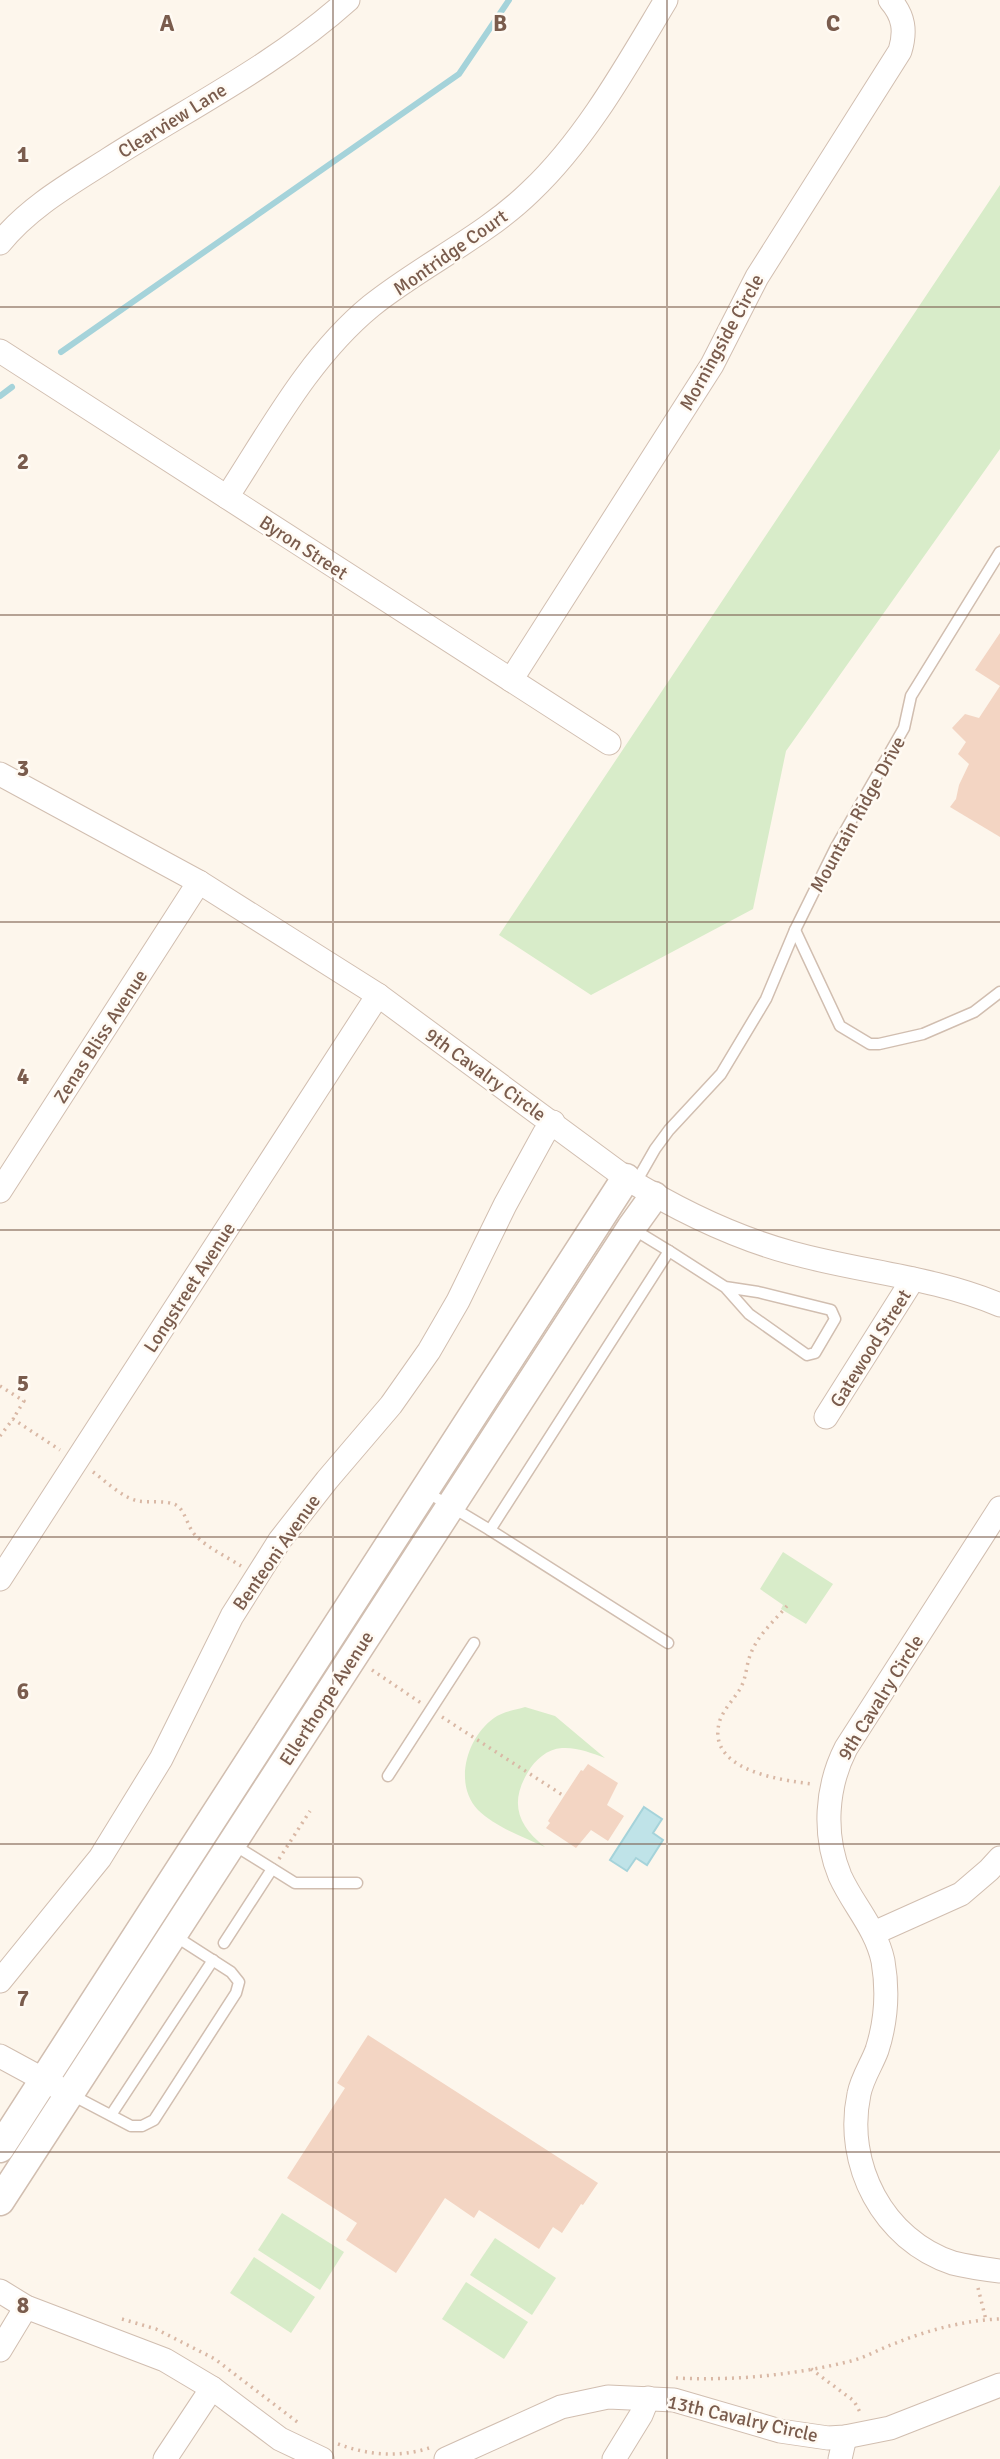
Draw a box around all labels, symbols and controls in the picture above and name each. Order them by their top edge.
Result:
text: A [160,9,175,38]
text: B [493,9,507,38]
text: C [826,9,840,38]
street label: Clearview Lane [114,78,231,164]
text: 1 [17,140,29,169]
street label: Montridge Court [389,204,513,301]
street label: Morningside Circle [674,270,769,415]
text: 2 [17,447,29,476]
street label: Byron Street [255,510,352,586]
street label: Mountain Ridge Drive [805,732,911,897]
text: 3 [17,754,29,783]
street label: Zenas Bliss Avenue [49,965,153,1108]
street label: 9th Cavalry Circle [420,1023,551,1127]
text: 4 [17,1062,29,1091]
street label: Longstreet Avenue [139,1218,241,1357]
street label: Gatewood Street [825,1285,917,1412]
text: 5 [17,1369,29,1398]
street label: Benteoni Avenue [228,1490,326,1615]
street label: Ellerthorpe Avenue [274,1627,379,1770]
street label: 9th Cavalry Circle [833,1630,929,1765]
text: 6 [17,1677,29,1706]
text: 7 [17,1984,29,2013]
text: 8 [17,2291,29,2320]
street label: 13th Cavalry Circle [665,2390,820,2448]

